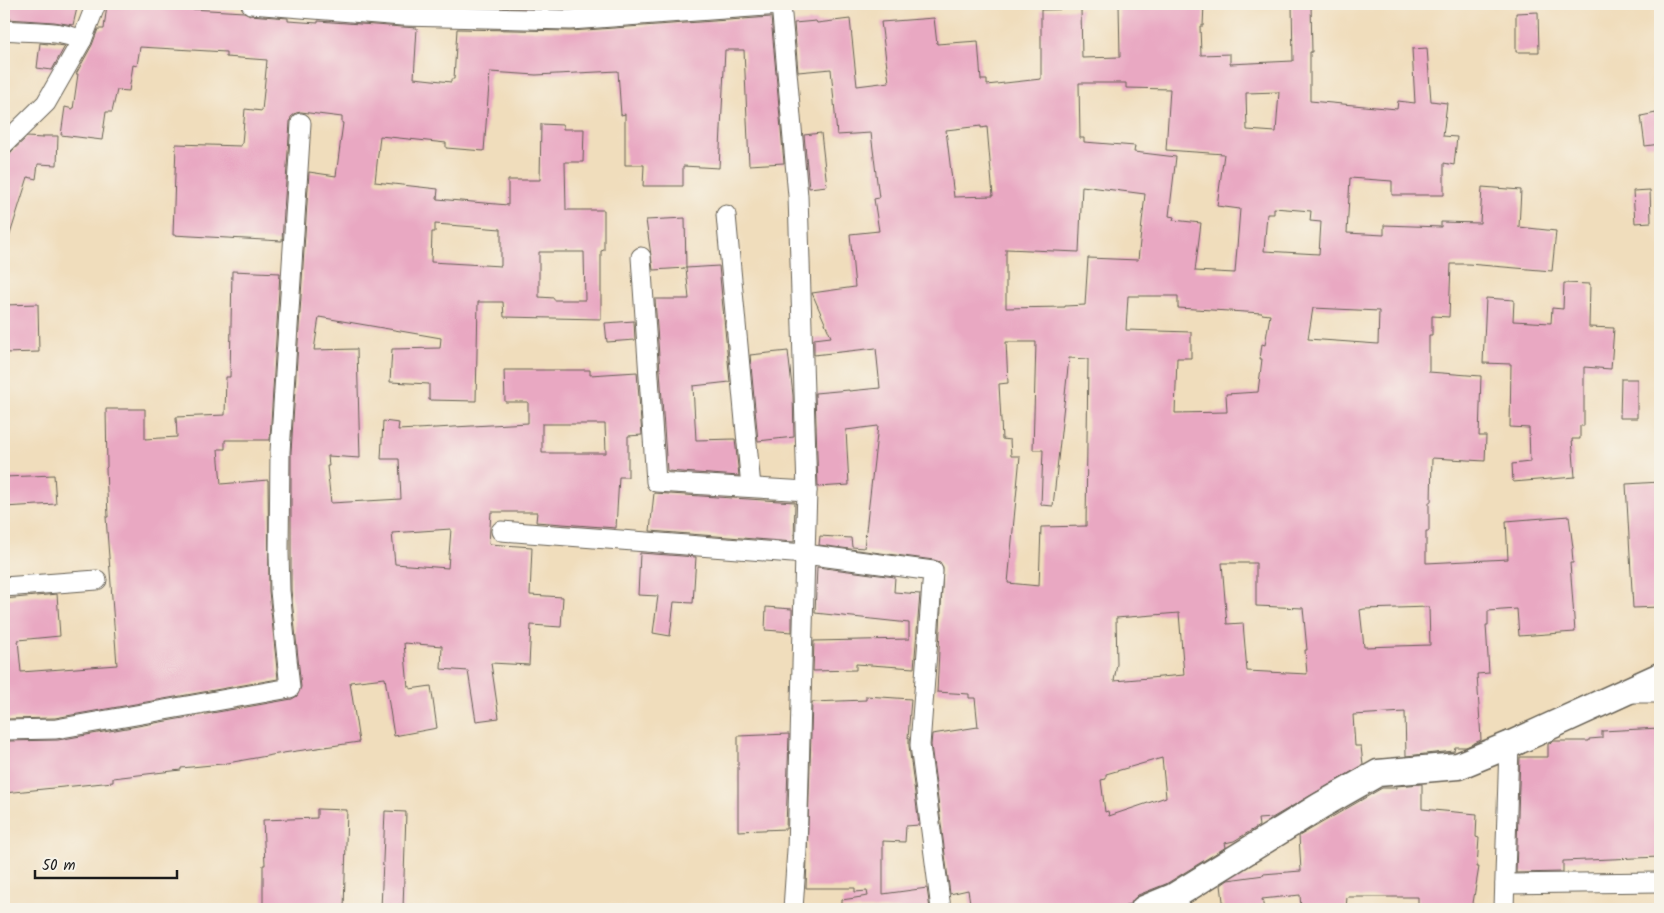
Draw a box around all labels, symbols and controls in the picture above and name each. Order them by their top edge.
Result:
scale bar [35,848,178,880]
text: 50 m [42,854,76,878]

